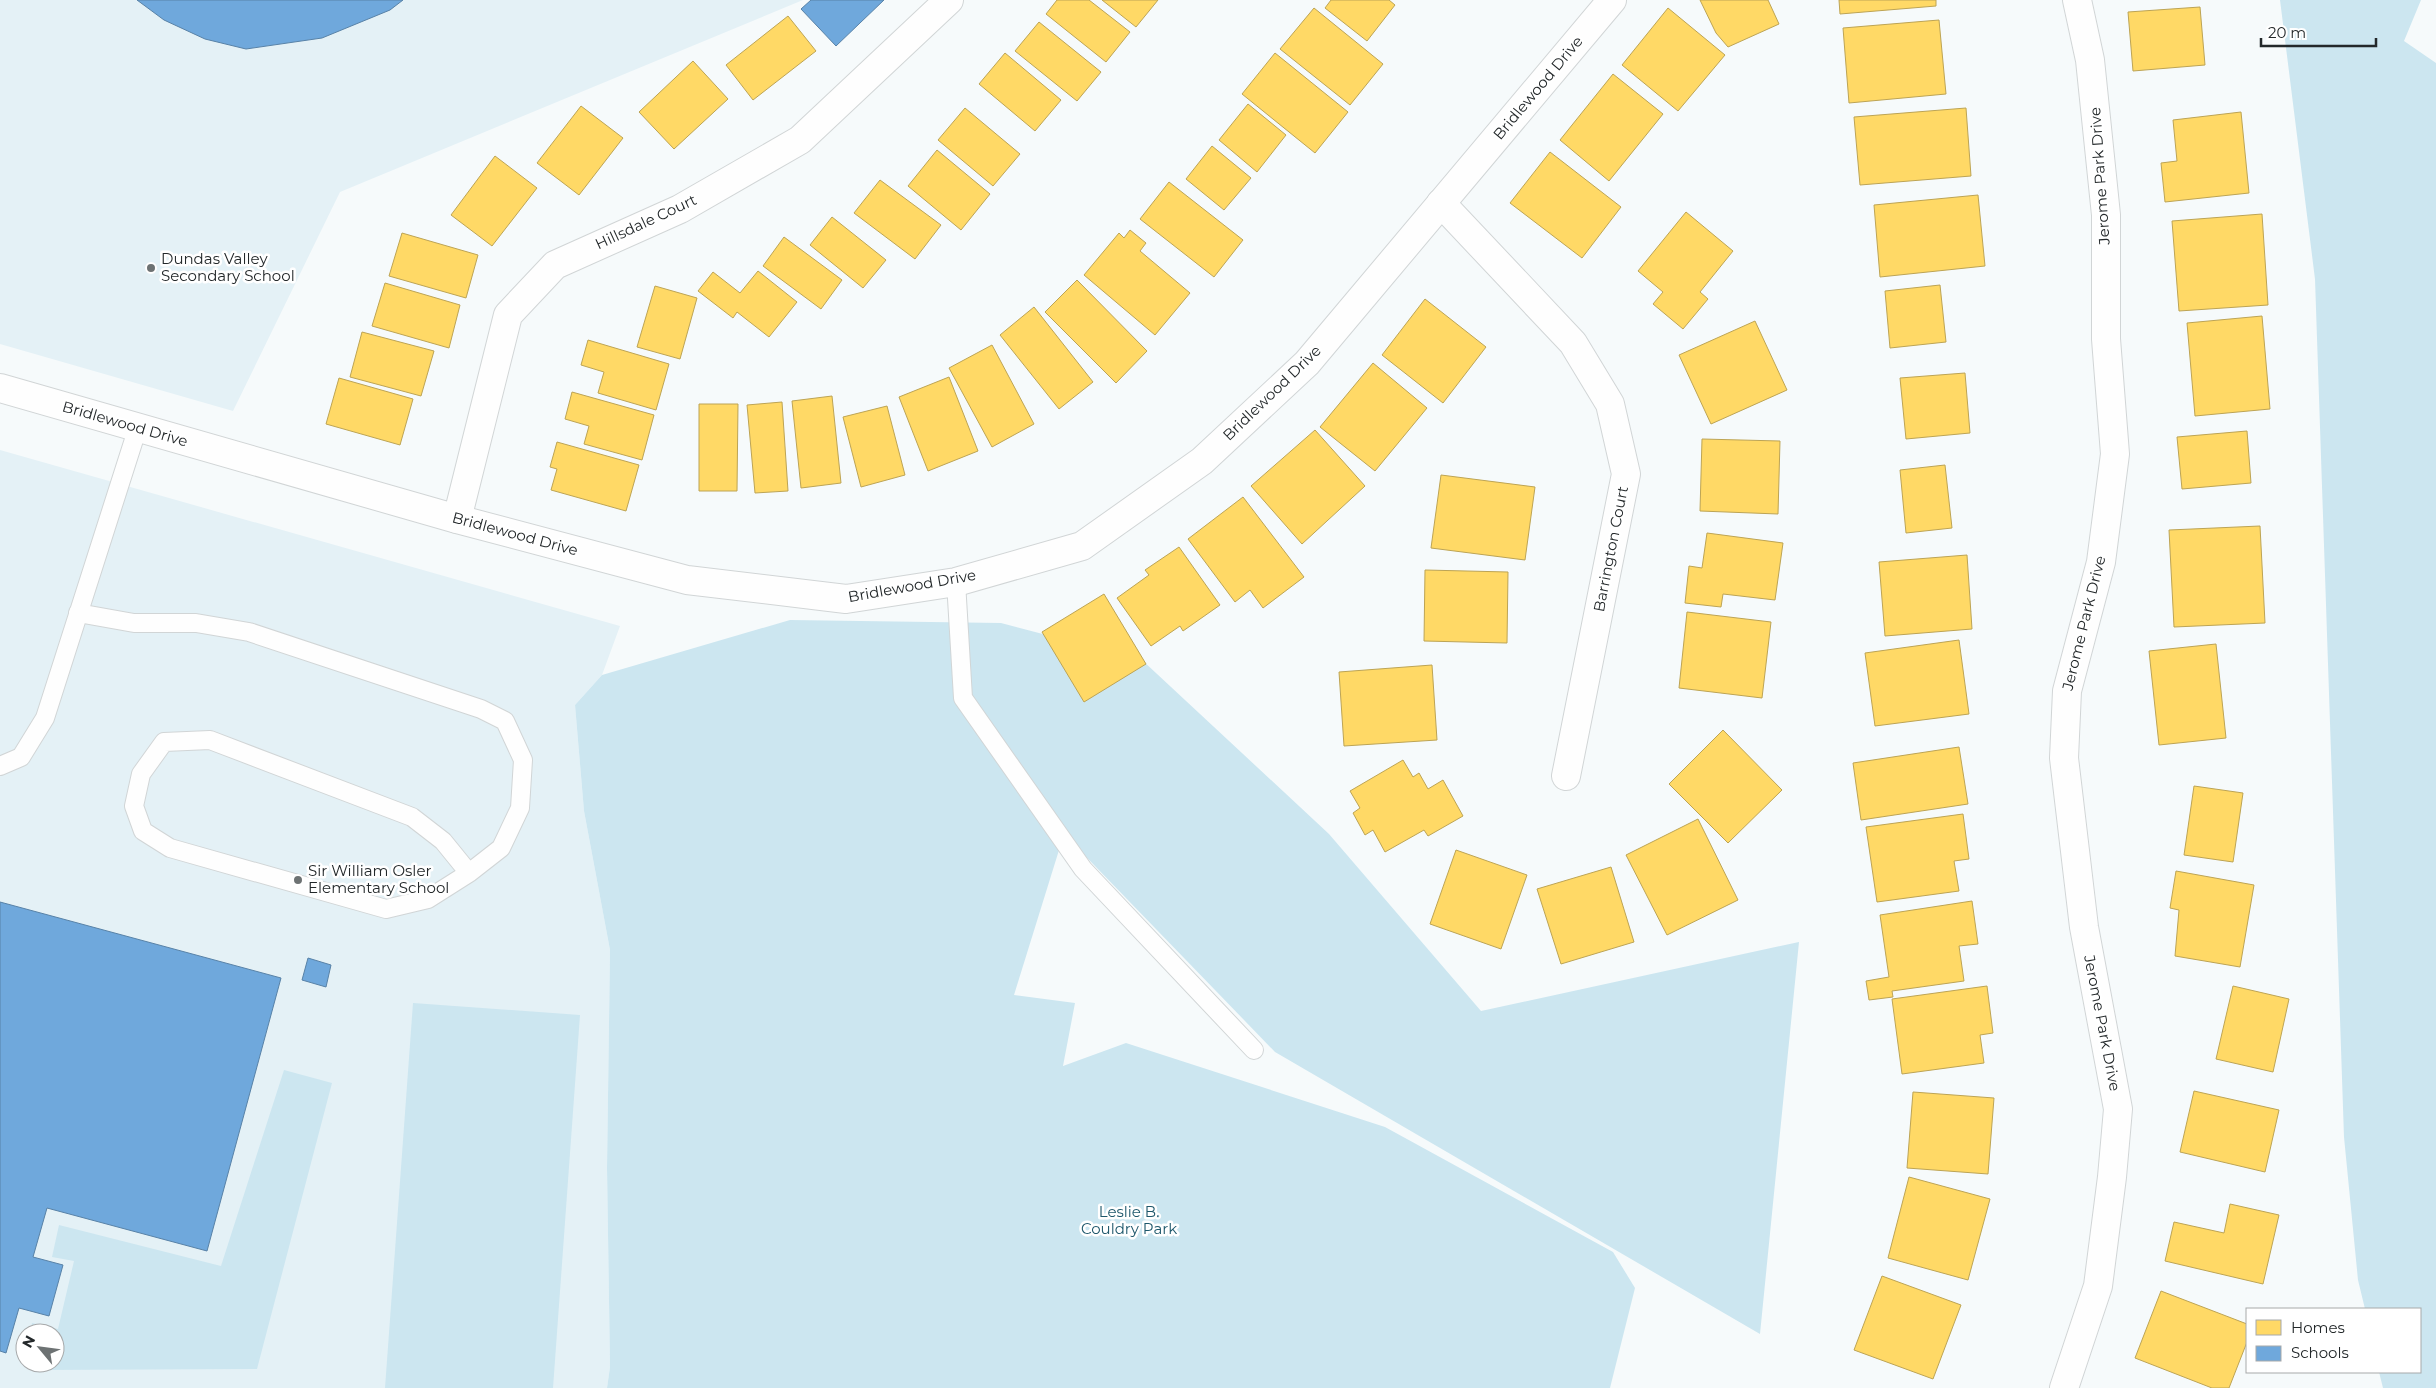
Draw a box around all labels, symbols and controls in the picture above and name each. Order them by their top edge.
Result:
scale bar [2261,15,2376,47]
text: 20 m [2268,23,2306,42]
street label: Bridlewood Drive [1489,32,1587,143]
street label: Jerome Park Drive [2085,106,2114,247]
street label: Hillsdale Court [592,190,700,253]
place label: Dundas Valley Secondary School [161,249,295,285]
marker: Dundas Valley Secondary School [145,262,157,274]
street label: Bridlewood Drive [1218,341,1325,444]
street label: Bridlewood Drive [60,397,190,451]
street label: Barrington Court [1589,484,1632,613]
street label: Bridlewood Drive [450,508,580,559]
street label: Jerome Park Drive [2057,554,2109,693]
street label: Bridlewood Drive [846,565,977,606]
place label: Sir William Osler Elementary School [308,861,449,897]
marker: Sir William Osler Elementary School [292,874,304,886]
street label: Jerome Park Drive [2080,952,2125,1093]
park label: Leslie B. Couldry Park [1081,1202,1177,1238]
legend [2246,1308,2421,1373]
text: Homes [2291,1318,2345,1337]
north arrow [15,1323,65,1373]
text: N [18,1332,39,1351]
text: Schools [2291,1343,2349,1362]

